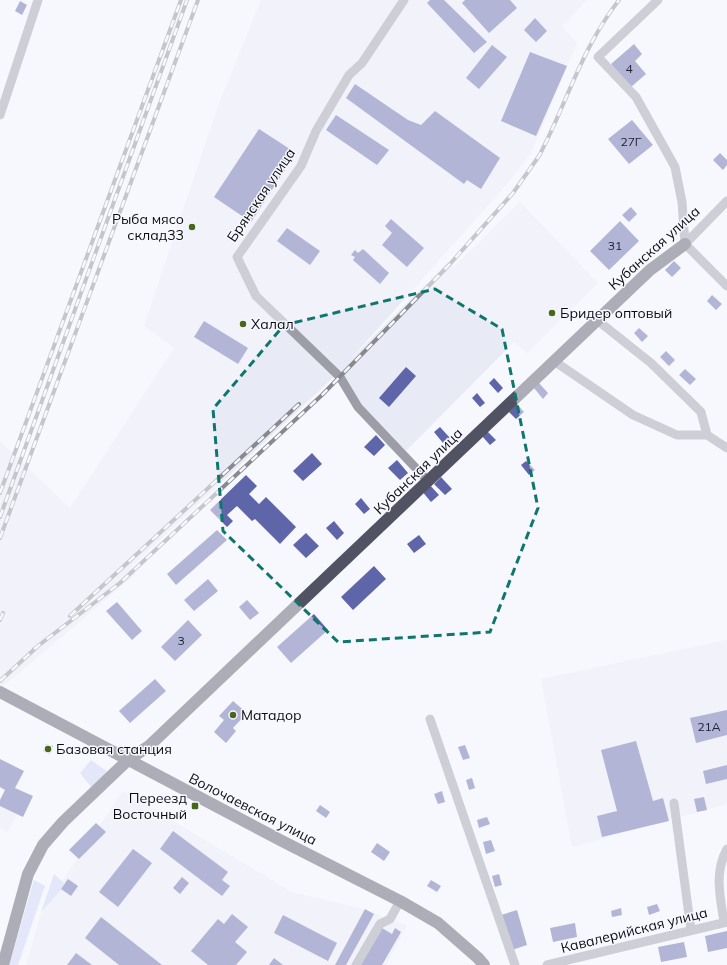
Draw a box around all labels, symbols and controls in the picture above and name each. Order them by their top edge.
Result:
house number: 4 [625,61,633,76]
house number: 27Г [620,134,642,149]
street label: Брянская улица [223,145,299,245]
street label: Кубанская улица [605,202,703,294]
place label: Рыба мясо склад33 [112,210,184,244]
marker: Рыба мясо склад33 [187,222,197,232]
house number: 31 [608,238,622,253]
place label: Бридер оптовый [560,304,672,322]
marker: Бридер оптовый [547,308,557,318]
place label: Халал [251,315,294,333]
marker: Халал [238,319,248,329]
street label: Кубанская улица [370,424,466,518]
house number: 3 [177,633,185,648]
place label: Матадор [241,706,302,724]
marker: Матадор [228,710,238,720]
house number: 21А [697,719,721,734]
place label: Базовая станция [56,740,172,758]
marker: Базовая станция [43,744,53,754]
street label: Волочаевская улица [186,769,320,849]
place label: Переезд Восточный [113,789,187,823]
marker: Переезд Восточный [190,801,200,811]
street label: Кавалерийская улица [559,903,709,957]

